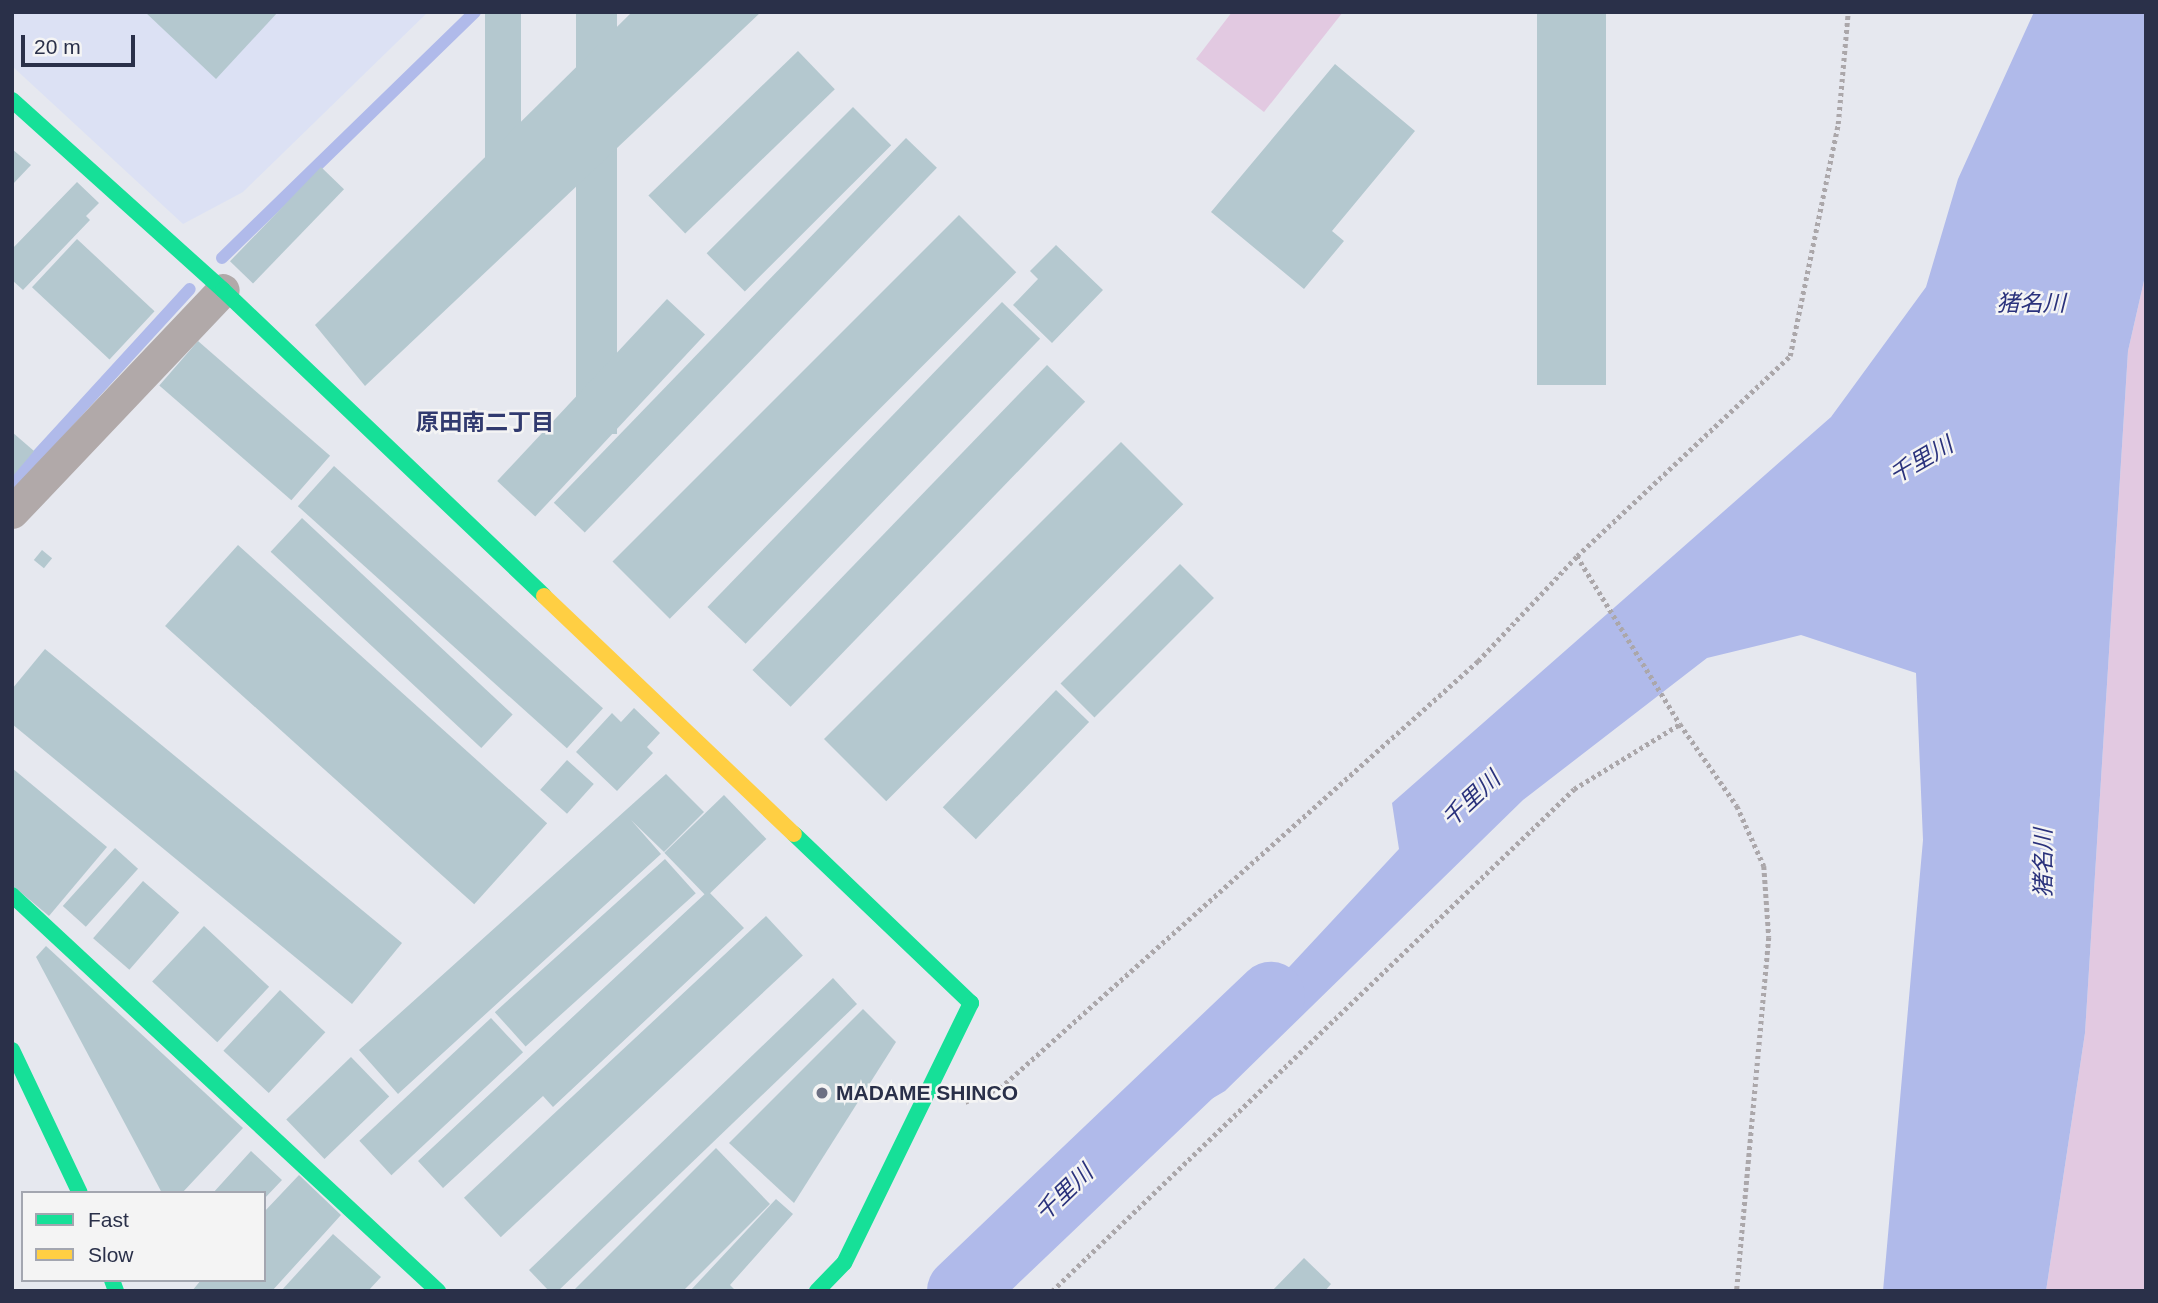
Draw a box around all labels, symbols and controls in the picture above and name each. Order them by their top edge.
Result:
scale bar [24,21,138,65]
text: 20 m [34,35,81,58]
water label: 猪名川 [1997,289,2065,317]
district label: 原田南二丁目 [416,408,554,436]
water label: 千里川 [1884,431,1958,489]
water label: 千里川 [1436,765,1506,833]
water label: 猪名川 [2029,829,2057,897]
place label: MADAME SHINCO [836,1080,1018,1106]
marker: MADAME SHINCO [814,1085,830,1101]
water label: 千里川 [1030,1159,1098,1227]
legend [21,1191,266,1282]
text: Fast [88,1208,129,1231]
text: Slow [88,1243,134,1266]

